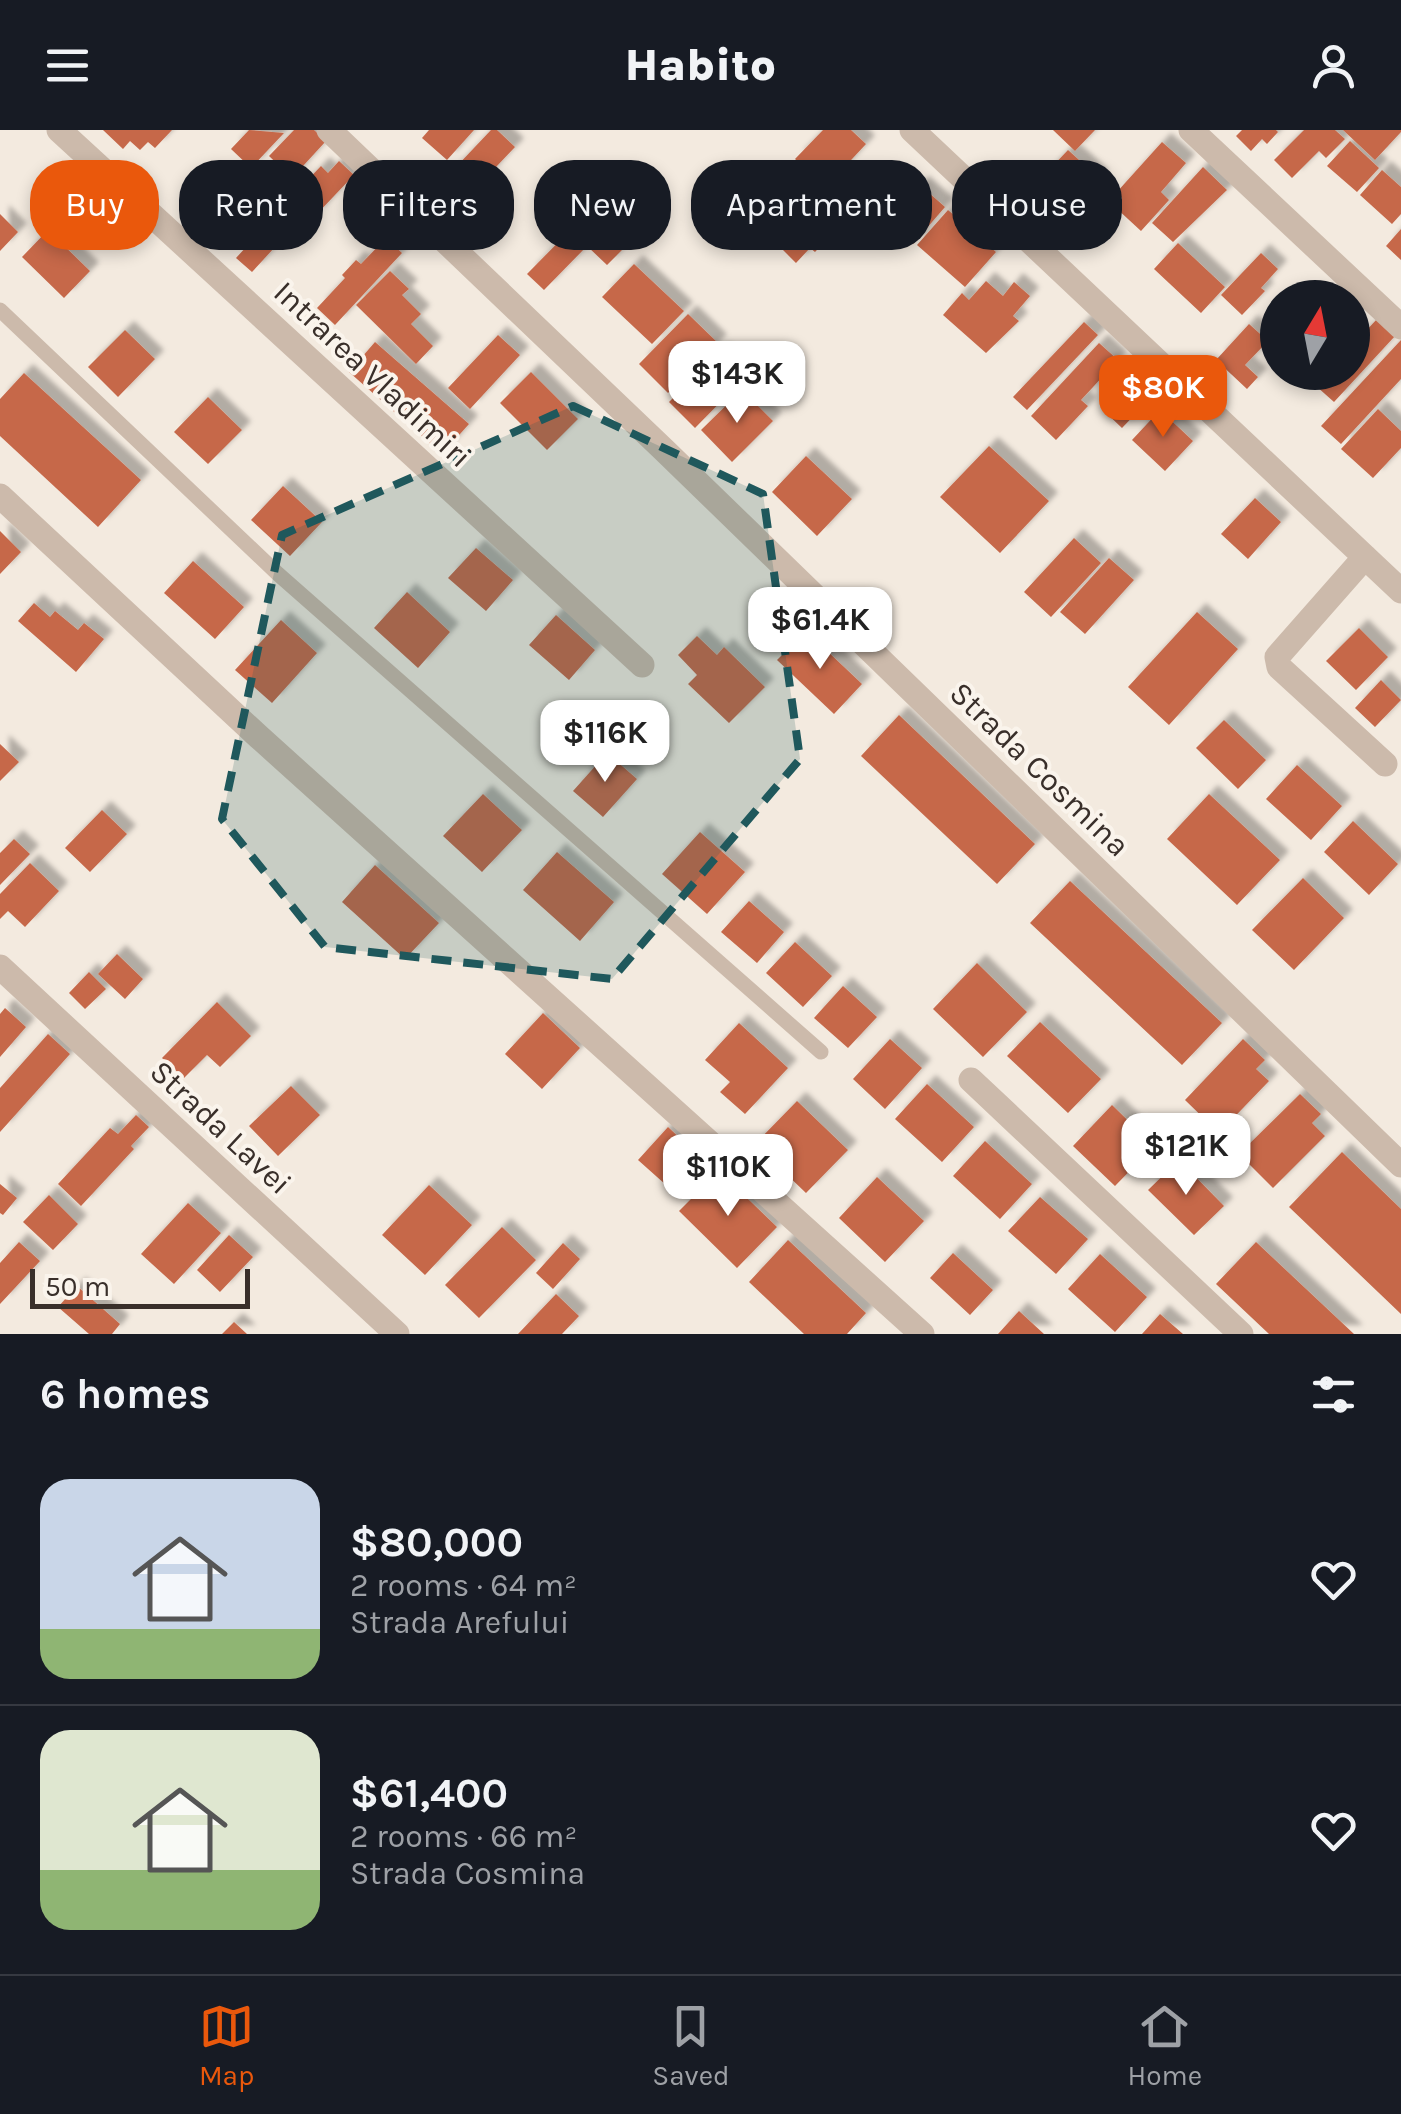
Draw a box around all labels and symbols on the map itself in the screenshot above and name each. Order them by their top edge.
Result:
street label: Intrarea Vladimiri [266,273,479,475]
north arrow [1260,280,1370,390]
pin: $143K [667,341,807,426]
pin: $80K [1104,355,1222,440]
pin: $61.4K [739,587,901,672]
street label: Strada Cosmina [942,674,1137,864]
pin: $116K [535,700,675,785]
street label: Strada Lavei [142,1053,299,1202]
pin: $121K [1116,1113,1256,1198]
pin: $110K [658,1134,798,1219]
scale bar [30,1264,250,1308]

